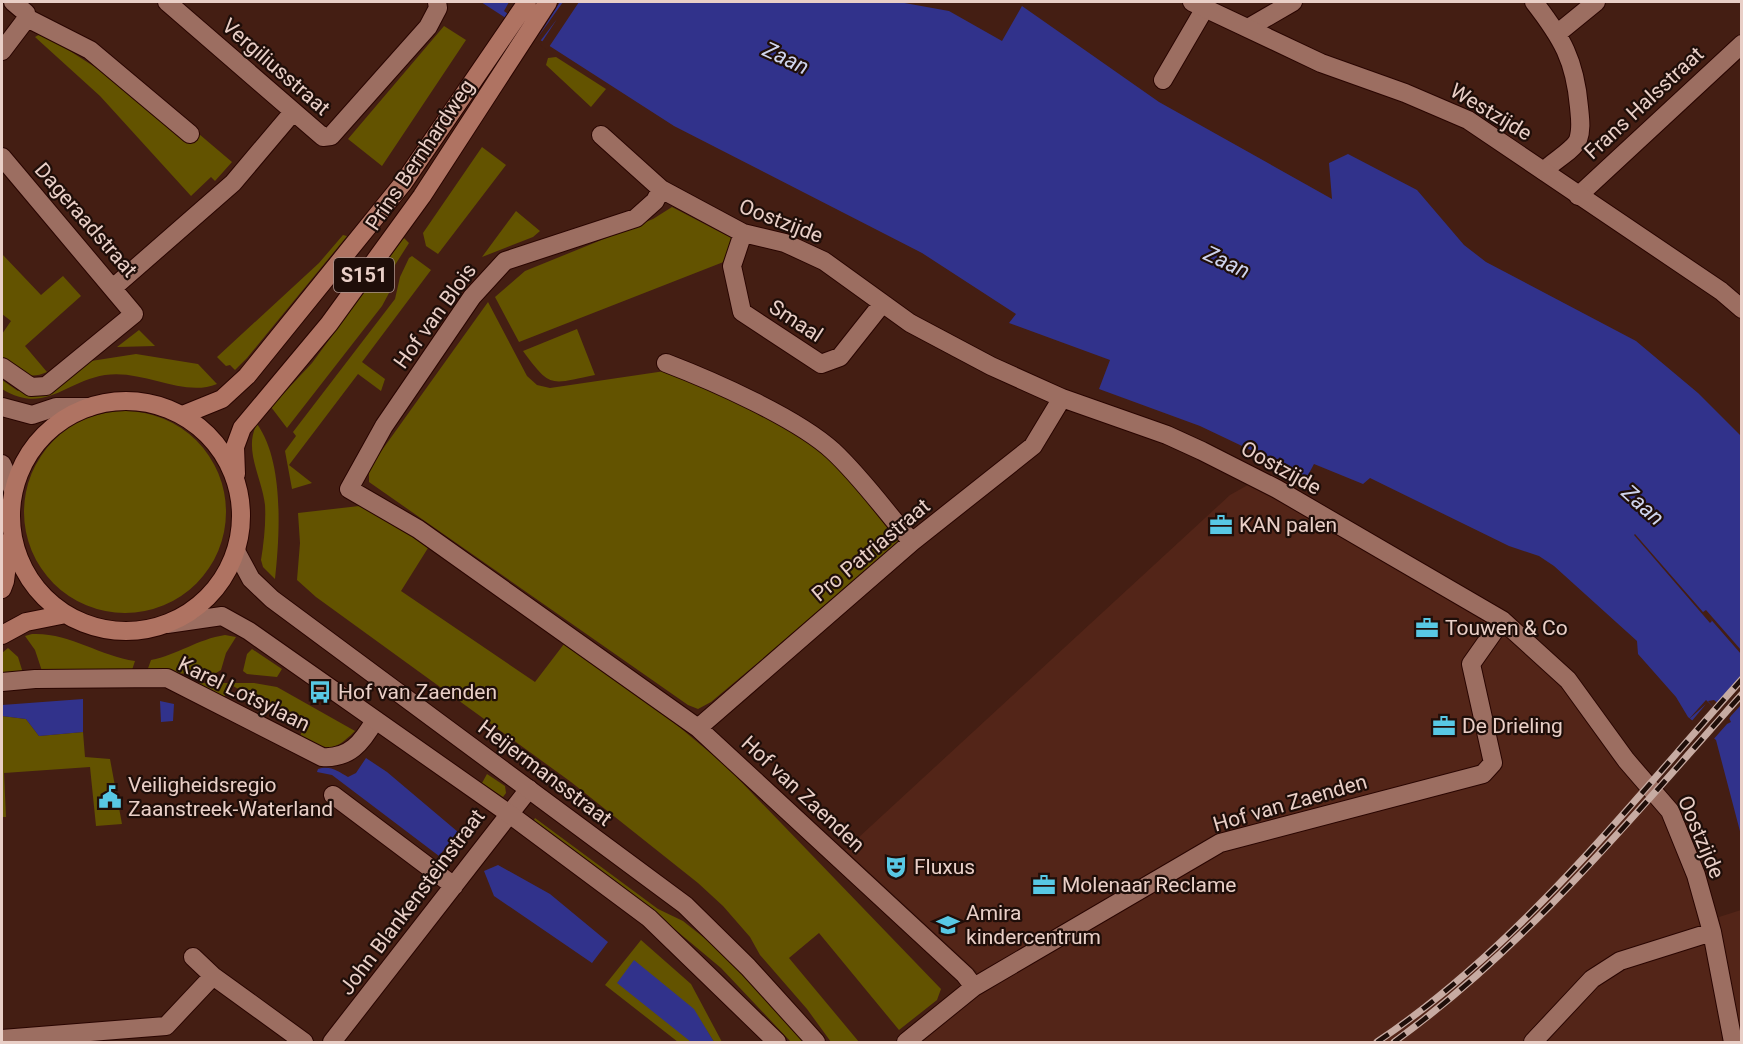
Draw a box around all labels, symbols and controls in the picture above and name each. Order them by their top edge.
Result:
street label: Vergiliusstraat [217,14,335,120]
water label: Zaan [758,36,813,79]
street label: Frans Halsstraat [1580,42,1708,164]
street label: Prins Bernhardweg [361,75,479,235]
street label: Westzijde [1446,78,1536,146]
street label: Dageraadstraat [30,158,142,282]
street label: Oostzijde [736,194,826,248]
water label: Zaan [1199,240,1254,283]
road number: S151 [334,258,394,292]
street label: Hof van Blois [389,259,481,373]
street label: Smaal [765,295,827,347]
street label: Oostzijde [1237,436,1325,500]
water label: Zaan [1616,479,1669,530]
street label: Pro Patriastraat [807,494,935,606]
office icon: KAN palen [1208,512,1234,538]
place label: KAN palen [1239,513,1337,537]
office icon: Touwen & Co [1414,615,1440,641]
place label: Touwen & Co [1445,616,1568,640]
street label: Karel Lotsylaan [174,652,314,736]
bus stop icon: Hof van Zaenden [307,679,333,705]
place label: Hof van Zaenden [338,680,497,704]
office icon: De Drieling [1431,713,1457,739]
place label: De Drieling [1462,714,1563,738]
street label: Heijermansstraat [474,715,617,831]
street label: Hof van Zaenden [737,731,869,857]
street label: Hof van Zaenden [1210,770,1370,836]
place label: Veiligheidsregio Zaanstreek-Waterland [128,773,333,821]
public building icon: Veiligheidsregio Zaanstreek-Waterland [97,784,123,810]
street label: Oostzijde [1673,792,1729,882]
street label: John Blankensteinstraat [334,804,490,999]
theatre icon: Fluxus [883,854,909,880]
place label: Fluxus [914,855,975,879]
office icon: Molenaar Reclame [1031,872,1057,898]
place label: Molenaar Reclame [1062,873,1236,897]
place label: Amira kindercentrum [966,901,1101,949]
school or university icon: Amira kindercentrum [935,912,961,938]

